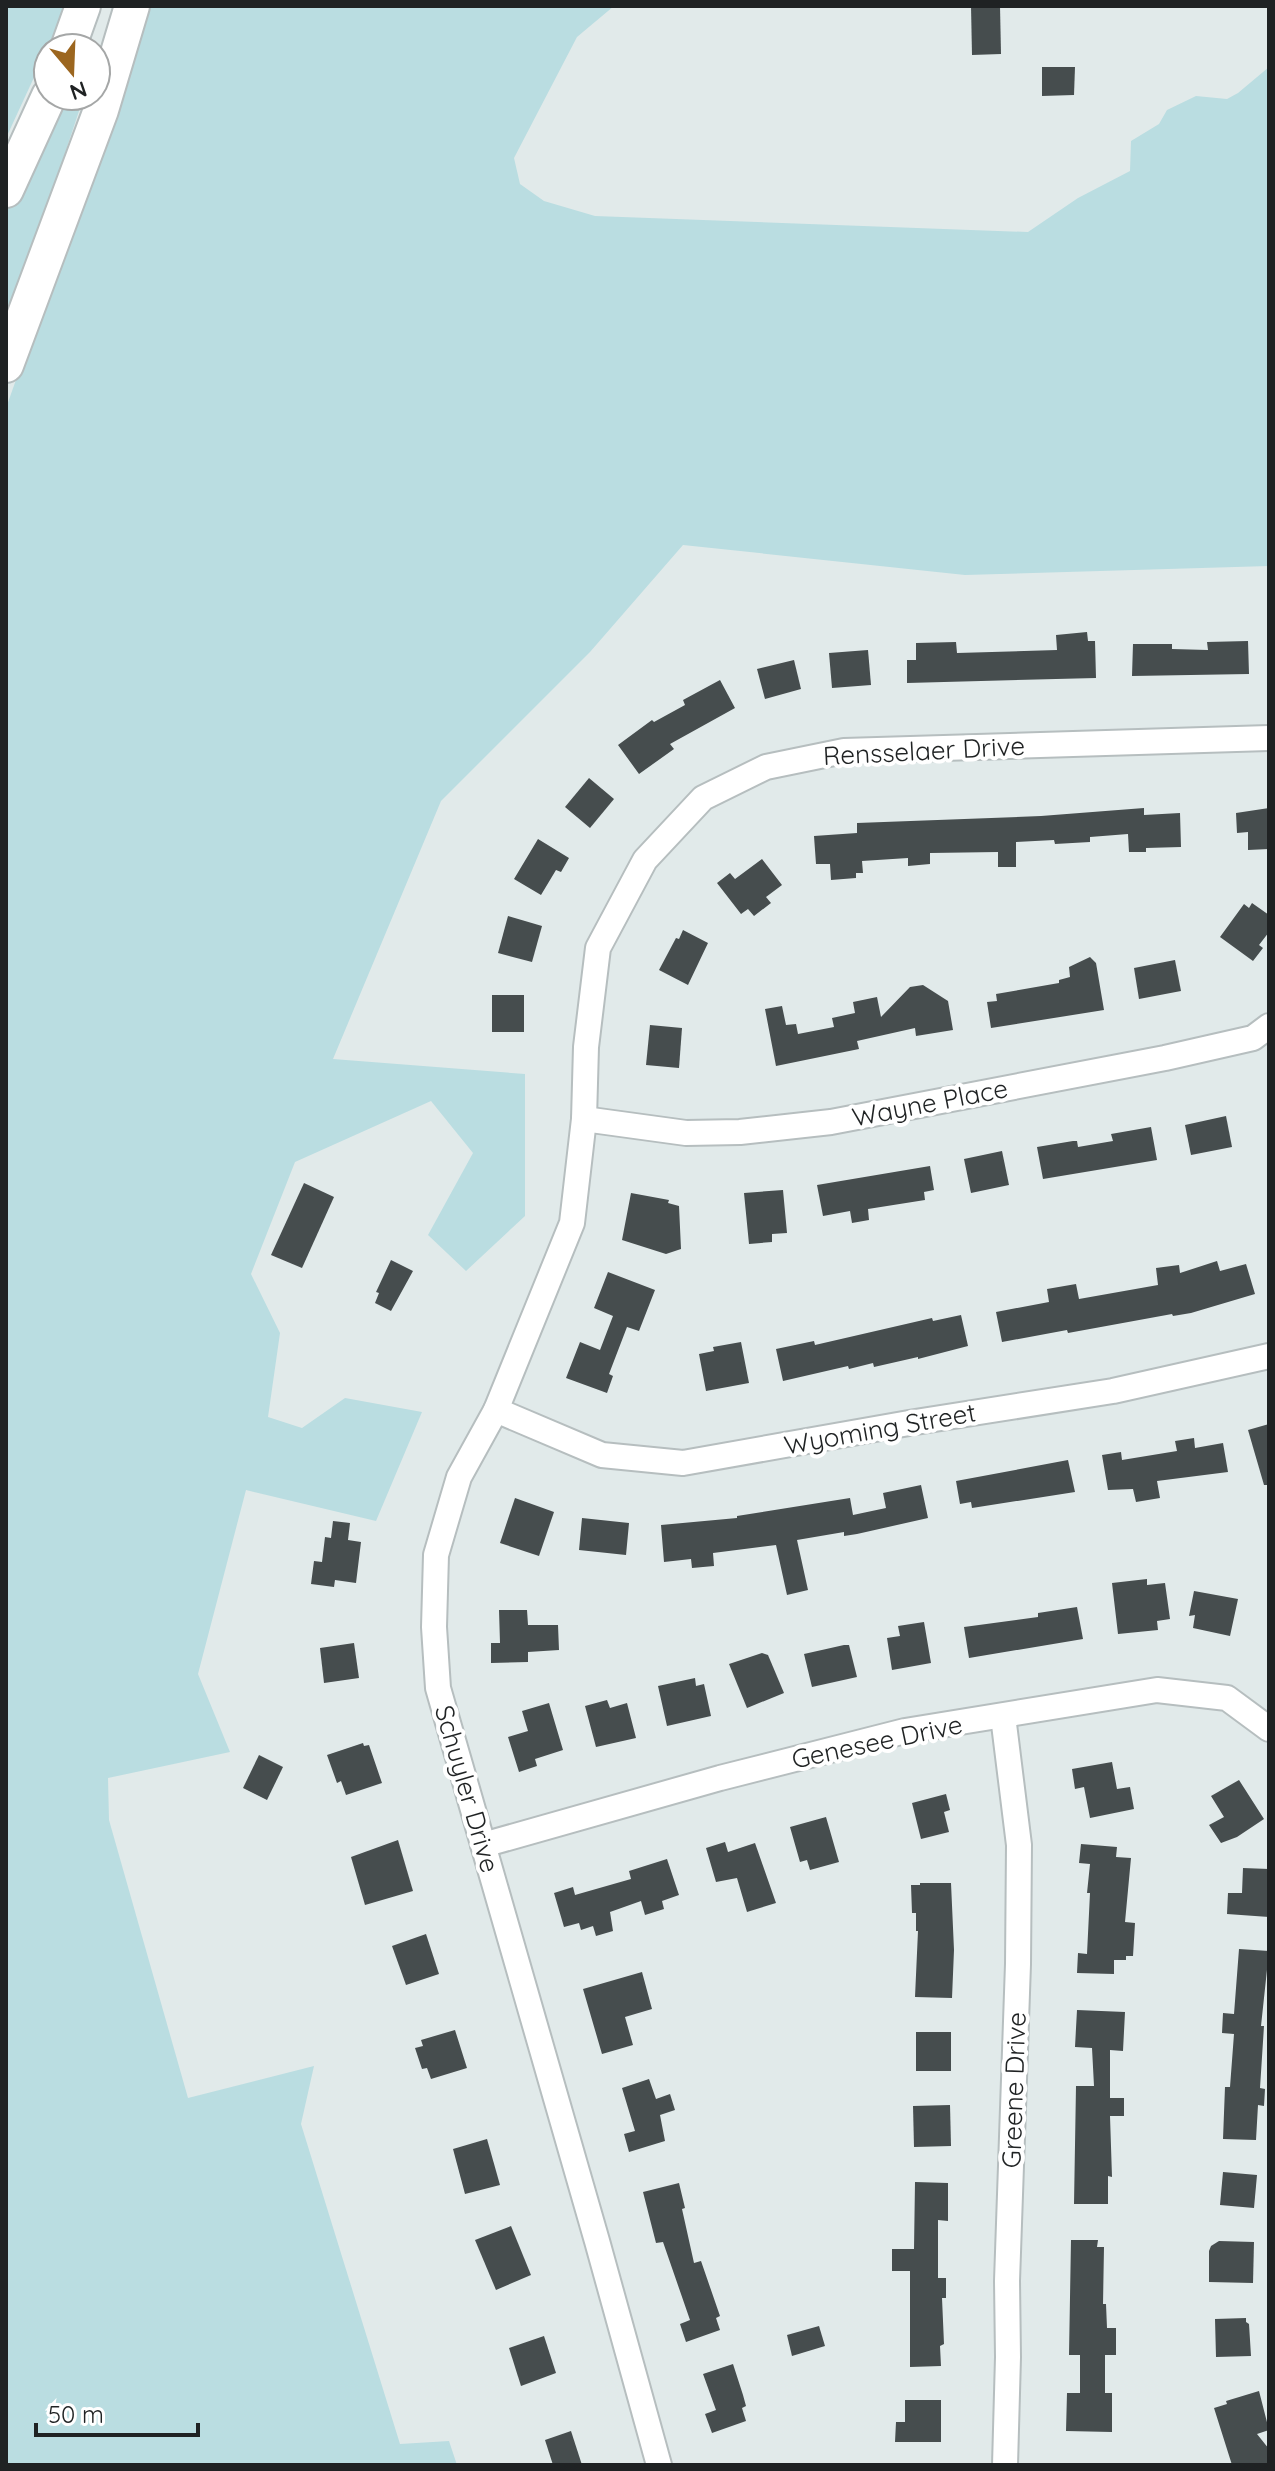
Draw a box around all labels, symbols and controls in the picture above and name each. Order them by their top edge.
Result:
north arrow [32,32,112,112]
text: N [66,75,91,107]
street label: Rensselaer Drive [822,729,1026,772]
street label: Wayne Place [849,1071,1010,1134]
street label: Wyoming Street [781,1395,978,1462]
street label: Schuyler Drive [428,1701,507,1876]
street label: Genesee Drive [788,1707,965,1776]
street label: Greene Drive [994,2011,1033,2169]
scale bar [36,2387,198,2437]
text: 50 m [48,2399,104,2429]

